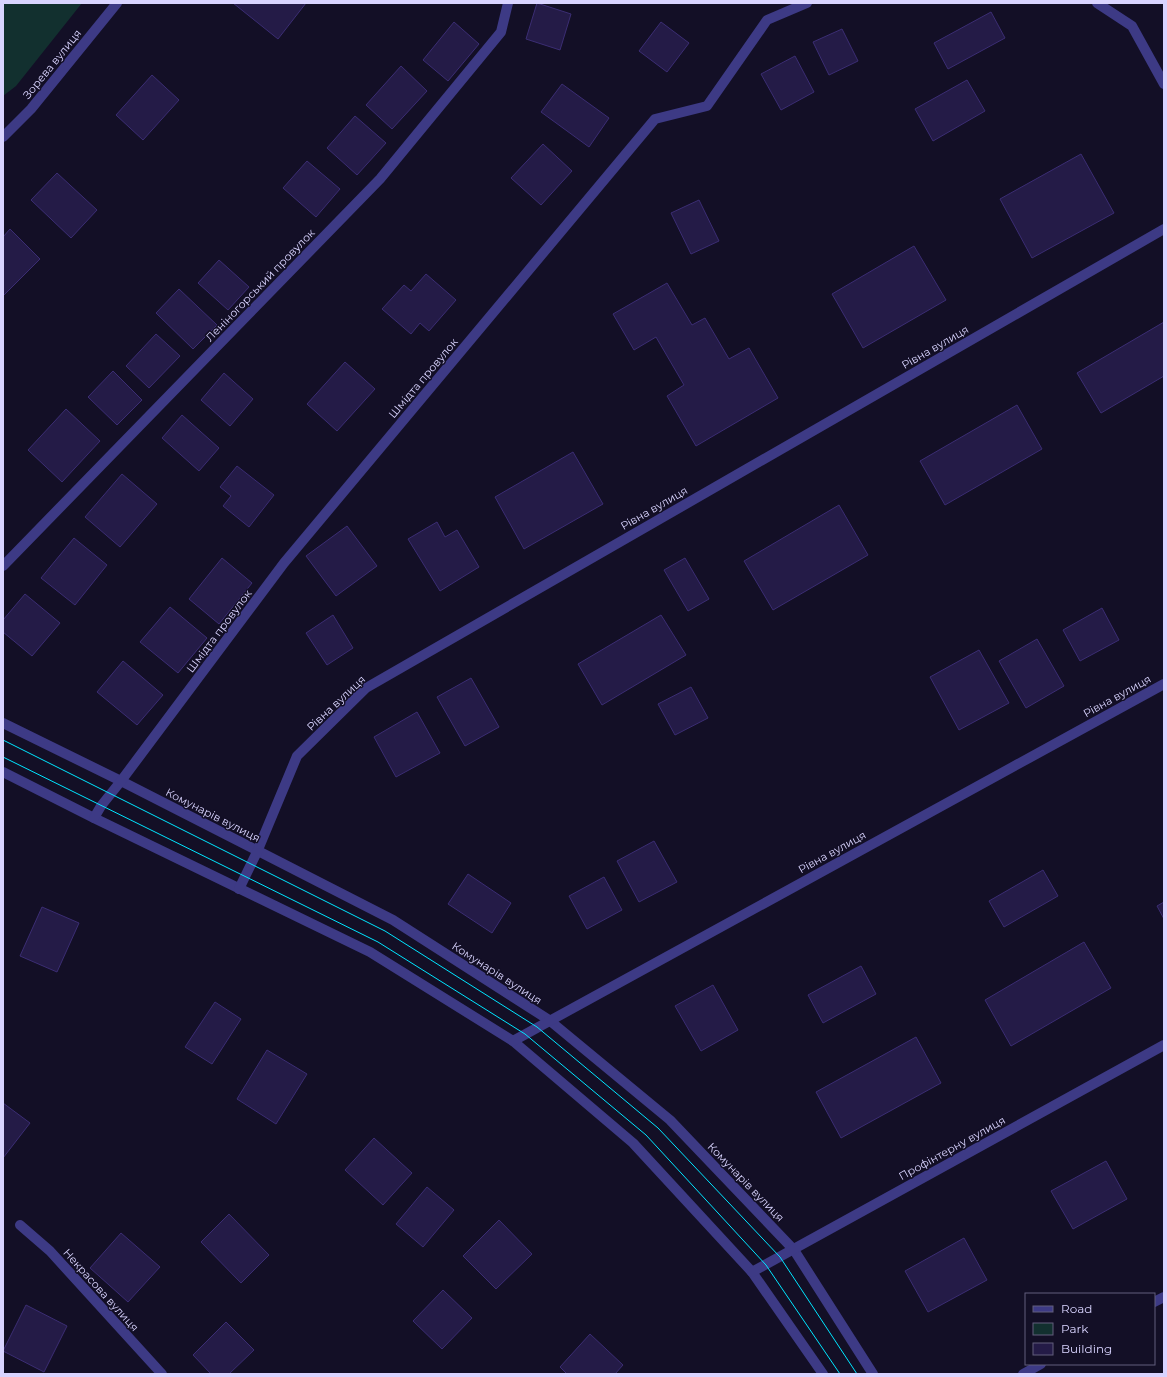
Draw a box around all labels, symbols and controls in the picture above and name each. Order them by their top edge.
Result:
street label: Зорева вулиця [20,26,84,102]
street label: Леніногорський провулок [202,225,318,344]
street label: Рівна вулиця [899,322,971,372]
street label: Шмідта провулок [385,335,461,421]
street label: Рівна вулиця [618,483,690,533]
street label: Шмідта провулок [183,586,255,675]
street label: Рівна вулиця [304,672,368,734]
street label: Рівна вулиця [1081,672,1153,720]
street label: Комунарів вулиця [163,785,263,845]
street label: Рівна вулиця [796,828,868,876]
street label: Комунарів вулиця [449,939,545,1007]
street label: Профінтерну вулиця [896,1113,1008,1183]
street label: Комунарів вулиця [705,1140,787,1224]
street label: Некрасова вулиця [60,1246,142,1334]
legend [1025,1293,1155,1365]
text: Road [1061,1301,1092,1316]
text: Park [1061,1321,1089,1336]
text: Building [1061,1341,1112,1356]

